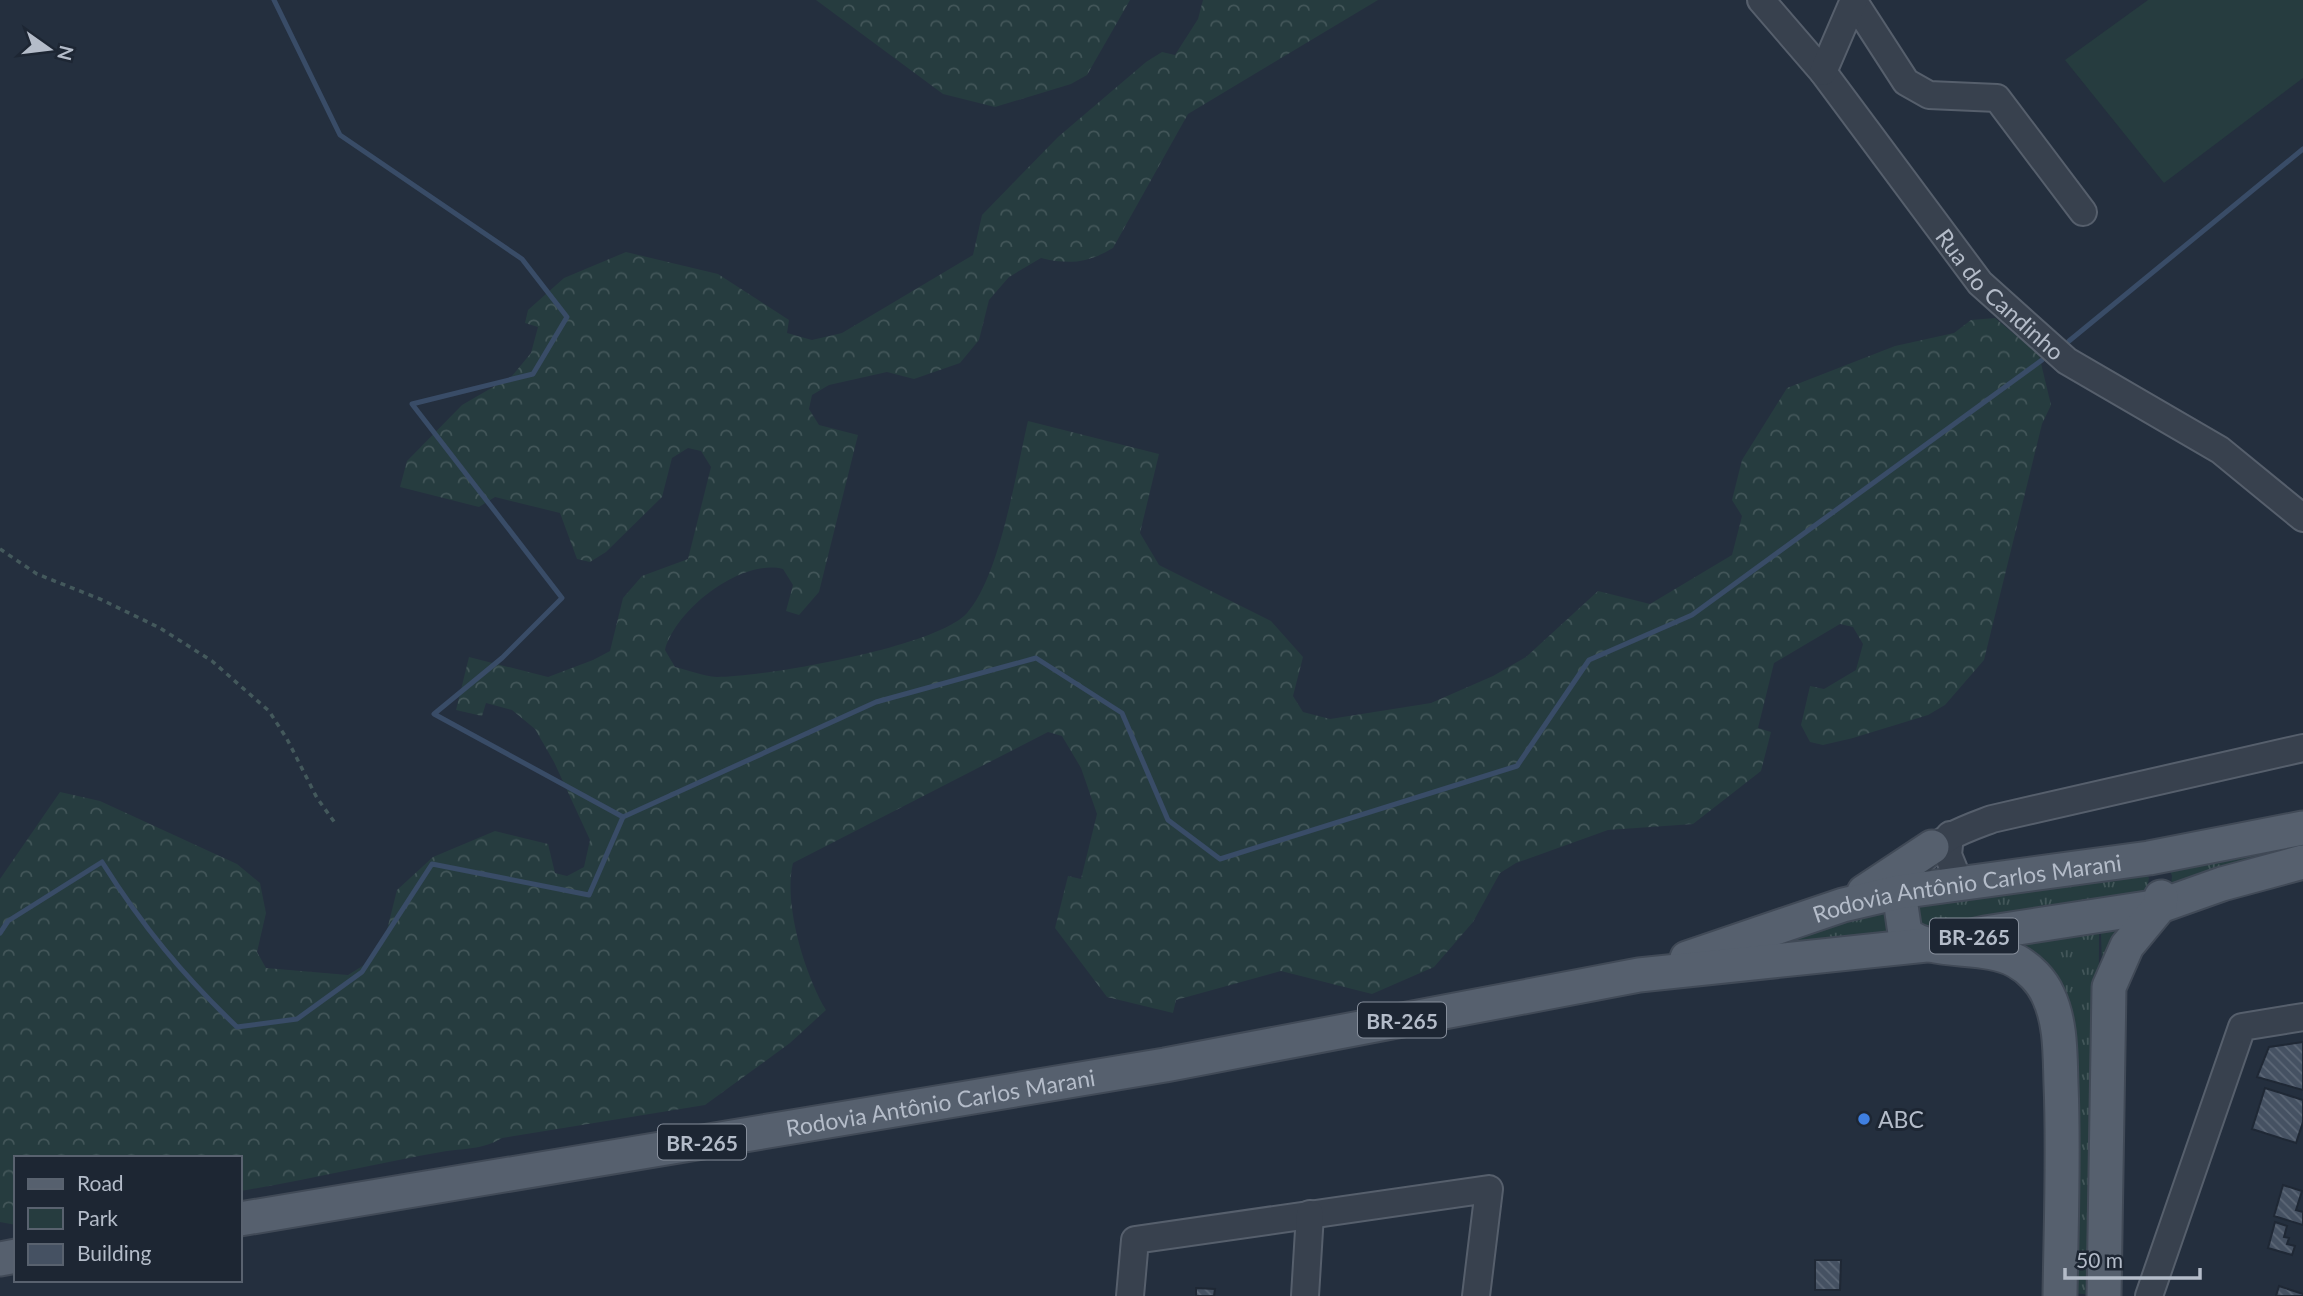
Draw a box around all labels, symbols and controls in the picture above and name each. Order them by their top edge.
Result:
north arrow [14,14,84,84]
text: N [53,43,79,63]
street label: Rua do Candinho [1930,223,2070,366]
street label: Rodovia Antônio Carlos Marani [1809,848,2123,928]
road number: BR-265 [1930,918,2018,954]
road number: BR-265 [1358,1002,1446,1038]
street label: Rodovia Antônio Carlos Marani [784,1063,1097,1142]
place label: ABC [1878,1105,1924,1133]
marker: ABC [1856,1111,1872,1127]
road number: BR-265 [658,1124,746,1160]
legend [14,1156,242,1282]
text: Road [77,1170,124,1195]
text: Park [77,1205,118,1230]
scale bar [2065,1236,2200,1280]
text: Building [77,1240,152,1265]
text: 50 m [2076,1247,2123,1272]

